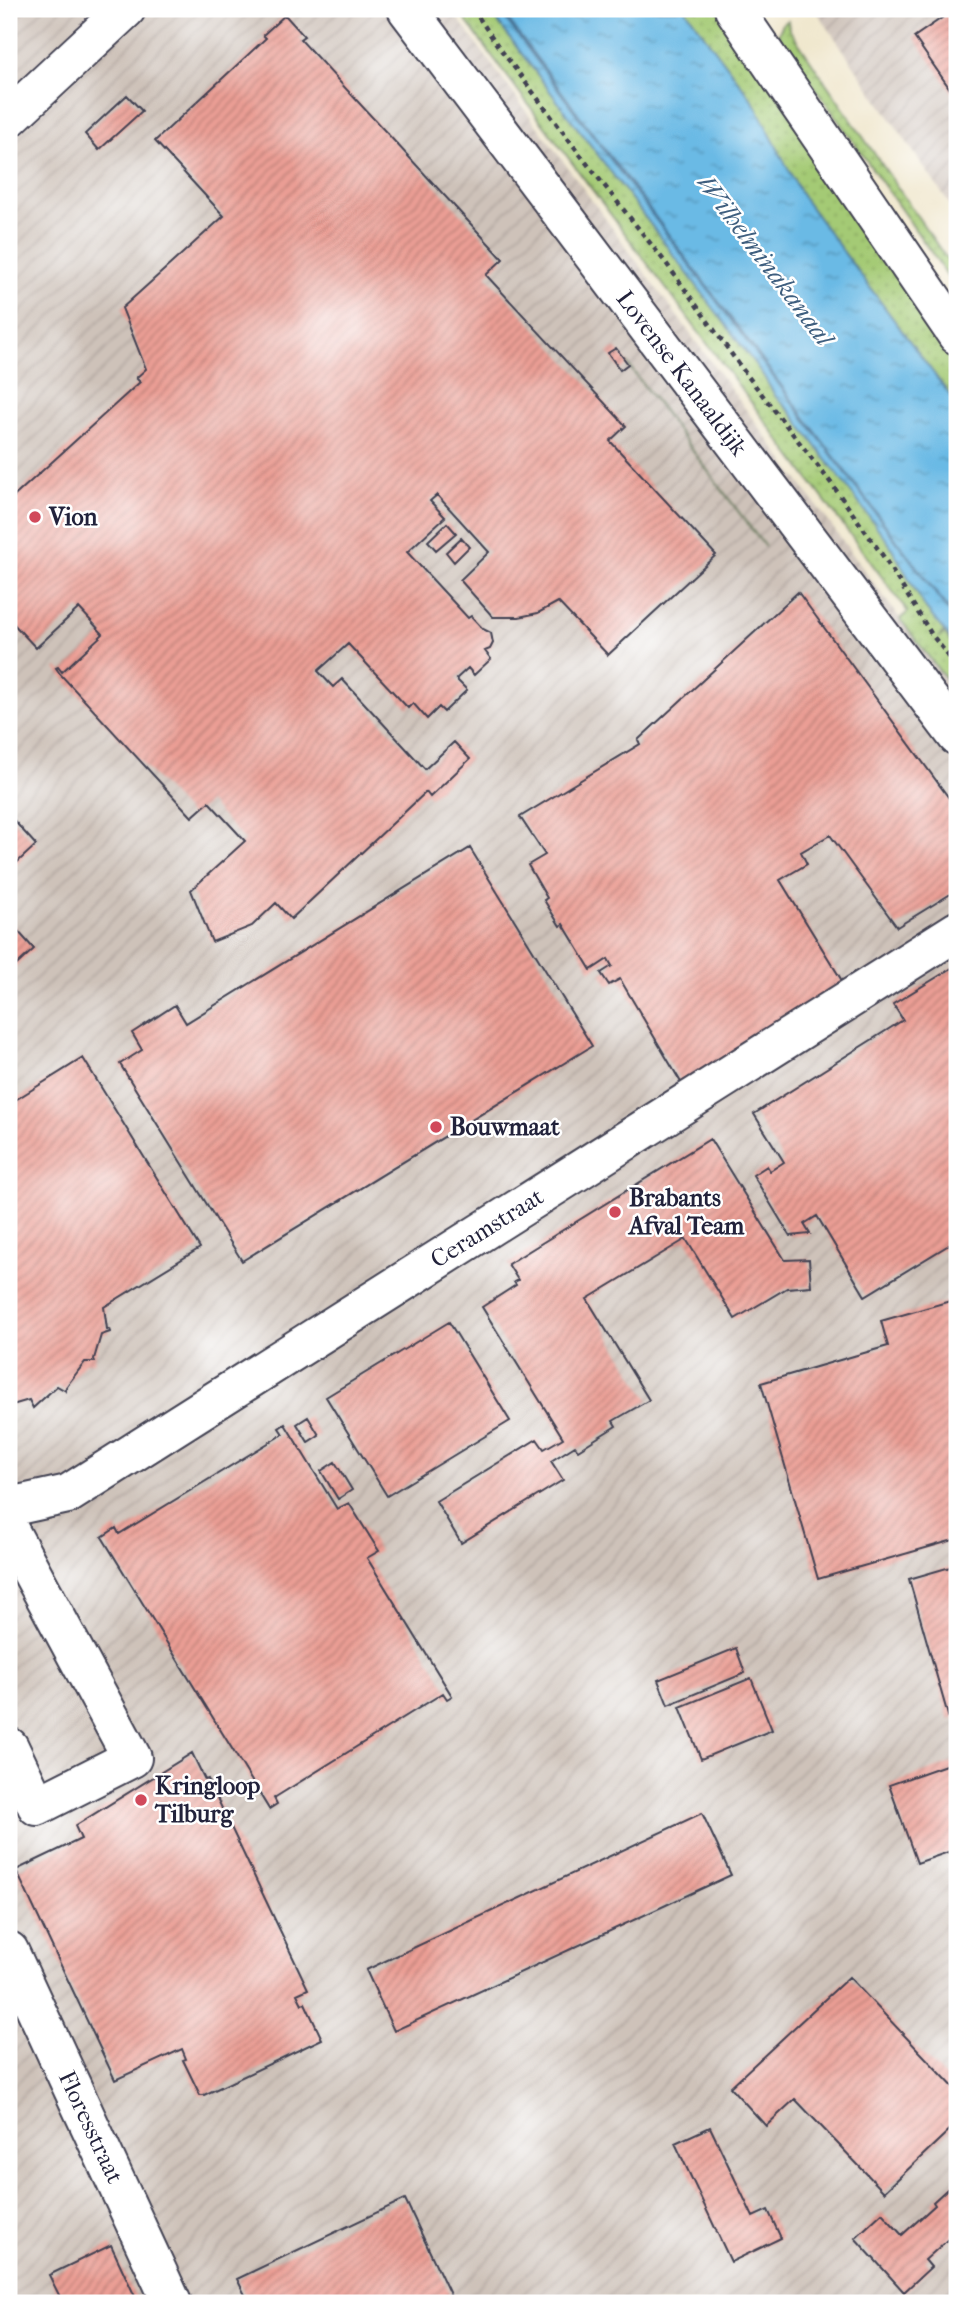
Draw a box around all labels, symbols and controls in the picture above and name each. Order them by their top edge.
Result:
water label: Wilhelminakanaal [691,168,841,354]
street label: Lovense Kanaaldijk [611,285,754,462]
place label: Vion [48,503,98,531]
marker: Vion [27,509,43,525]
place label: Bouwmaat [450,1113,560,1141]
marker: Bouwmaat [428,1119,444,1135]
street label: Ceramstraat [425,1182,549,1274]
place label: Brabants Afval Team [627,1184,745,1240]
marker: Brabants Afval Team [607,1204,623,1220]
place label: Kringloop Tilburg [154,1772,260,1828]
marker: Kringloop Tilburg [133,1792,149,1808]
street label: Floresstraat [53,2066,129,2188]

